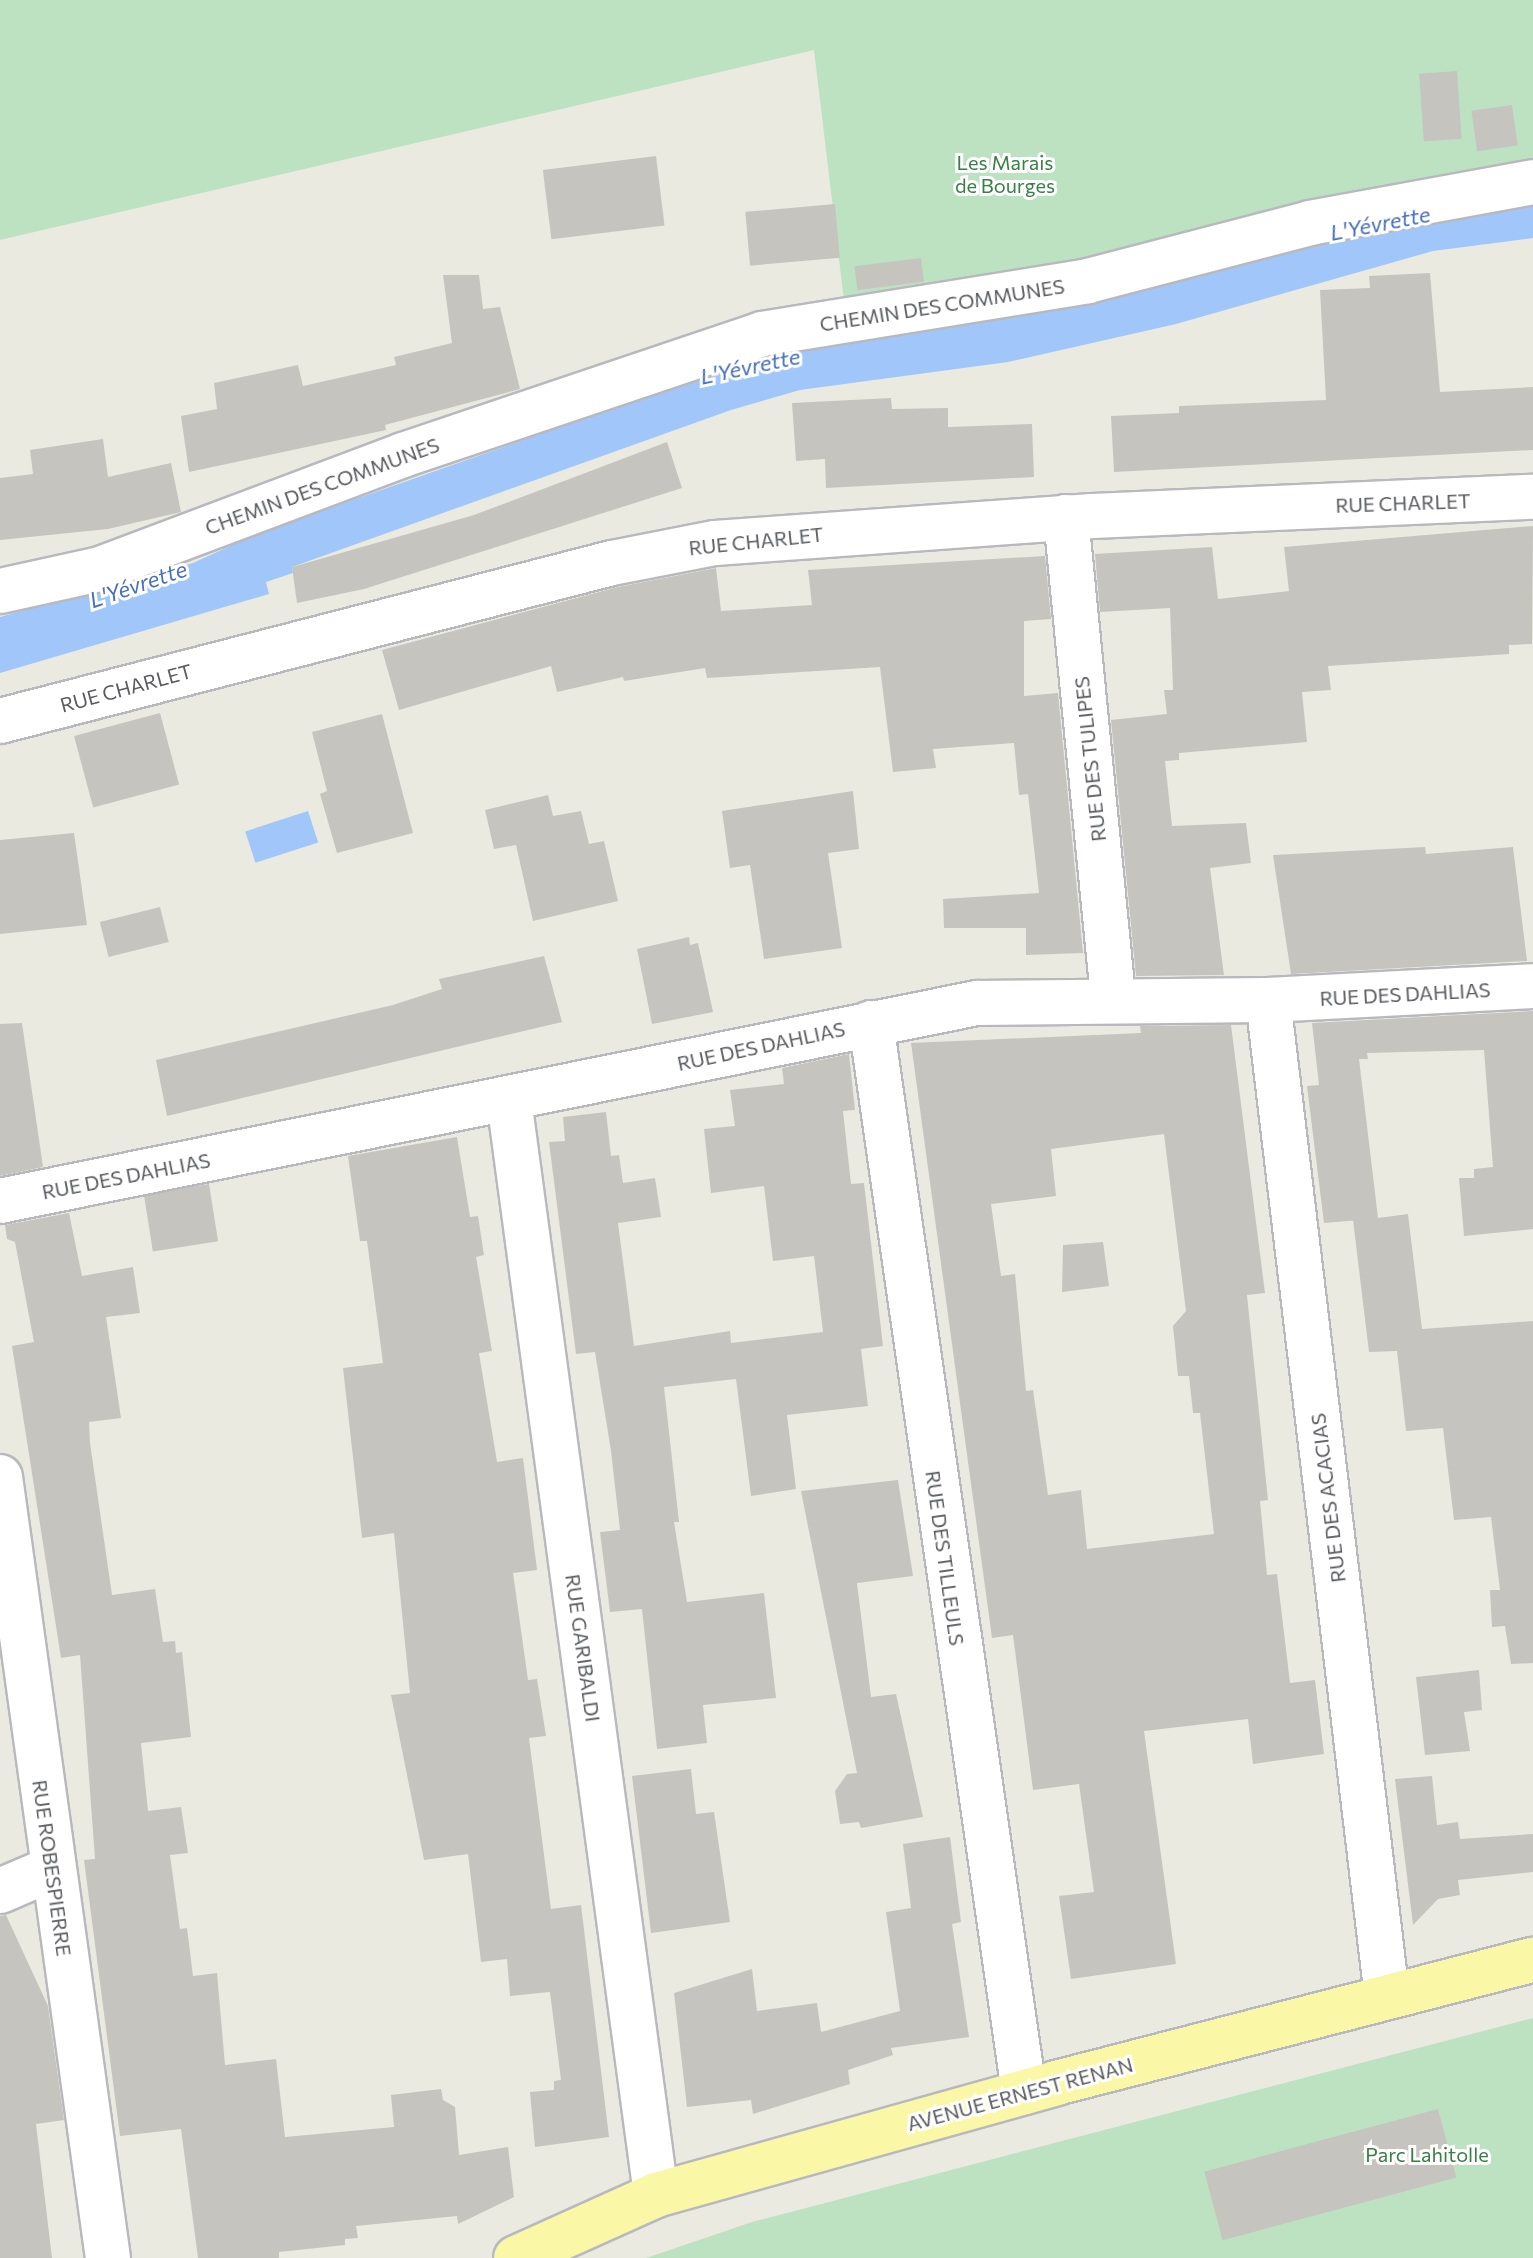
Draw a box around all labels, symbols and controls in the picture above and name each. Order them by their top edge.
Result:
park label: Les Marais de Bourges [955,150,1055,197]
water label: L'Yévrette [1328,200,1432,246]
street label: CHEMIN DES COMMUNES [818,274,1066,336]
water label: L'Yévrette [698,343,802,389]
street label: CHEMIN DES COMMUNES [202,432,442,540]
street label: RUE CHARLET [1335,489,1471,517]
street label: RUE CHARLET [687,522,825,560]
water label: L'Yévrette [86,555,190,613]
street label: RUE CHARLET [58,659,194,717]
street label: RUE DES TULIPES [1069,675,1111,843]
street label: RUE DES DAHLIAS [1319,978,1491,1010]
street label: RUE DES DAHLIAS [675,1016,847,1076]
street label: RUE DES DAHLIAS [40,1148,212,1204]
street label: RUE DES ACACIAS [1306,1412,1350,1584]
street label: RUE DES TILLEULS [921,1469,969,1647]
street label: RUE GARIBALDI [561,1572,605,1724]
street label: RUE ROBESPIERRE [28,1778,76,1958]
street label: AVENUE ERNEST RENAN [904,2052,1136,2136]
park label: Parc Lahitolle [1365,2142,1489,2166]

